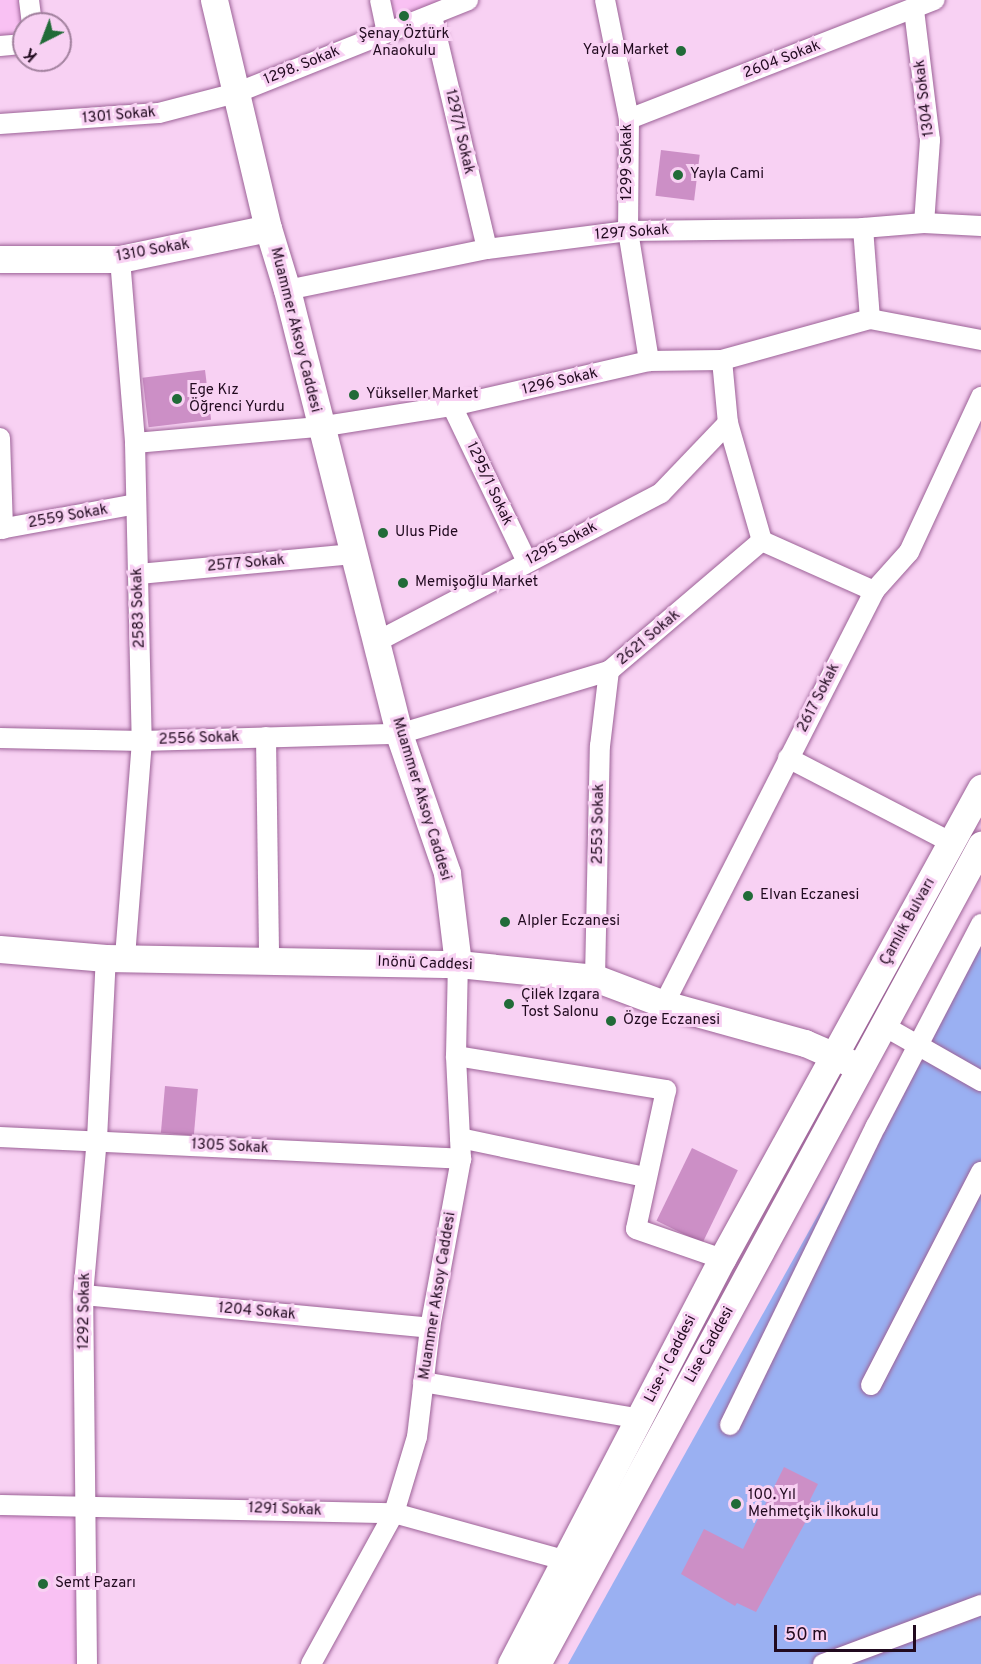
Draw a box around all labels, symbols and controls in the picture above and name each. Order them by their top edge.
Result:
marker: Şenay Öztürk Anaokulu [397,9,411,23]
north arrow [12,12,72,72]
place label: Şenay Öztürk Anaokulu [359,25,449,60]
street label: 2604 Sokak [741,37,823,83]
place label: Yayla Market [583,42,669,60]
text: K [20,43,42,65]
street label: 1298. Sokak [261,43,343,89]
marker: Yayla Market [674,44,688,58]
street label: 1304 Sokak [911,58,939,138]
street label: 1297/1 Sokak [441,88,477,176]
street label: 1301 Sokak [81,104,157,128]
street label: 1299 Sokak [619,124,637,200]
place label: Yayla Cami [690,166,764,184]
marker: Yayla Cami [671,168,685,182]
street label: 1297 Sokak [594,221,670,245]
street label: 1310 Sokak [115,236,191,266]
street label: Muammer Aksoy Caddesi [266,245,324,415]
street label: 1296 Sokak [521,365,599,399]
place label: Ege Kız Öğrenci Yurdu [189,381,285,416]
place label: Yükseller Market [366,386,478,404]
marker: Yükseller Market [347,388,361,402]
marker: Ege Kız Öğrenci Yurdu [170,392,184,406]
street label: 1295/1 Sokak [462,439,516,529]
street label: 2559 Sokak [27,501,109,533]
street label: 1295 Sokak [524,518,600,570]
place label: Ulus Pide [395,524,458,542]
marker: Ulus Pide [376,526,390,540]
street label: 2577 Sokak [206,552,286,576]
street label: 2583 Sokak [129,567,149,649]
place label: Memişoğlu Market [415,574,538,592]
marker: Memişoğlu Market [396,576,410,590]
street label: 2621 Sokak [614,606,684,670]
street label: 2617 Sokak [794,660,844,736]
street label: Muammer Aksoy Caddesi [388,715,454,883]
street label: 2556 Sokak [158,729,240,749]
street label: 2553 Sokak [589,783,609,865]
street label: Çamlık Bulvarı [877,875,939,969]
place label: Elvan Eczanesi [760,887,859,905]
marker: Elvan Eczanesi [741,889,755,903]
place label: Alpler Eczanesi [517,913,620,931]
marker: Alpler Eczanesi [498,915,512,929]
street label: Inönü Caddesi [377,953,473,975]
place label: Çilek Izgara Tost Salonu [521,986,600,1021]
marker: Çilek Izgara Tost Salonu [502,997,516,1011]
place label: Özge Eczanesi [623,1012,720,1030]
marker: Özge Eczanesi [604,1014,618,1028]
street label: 1305 Sokak [191,1136,269,1158]
street label: Muammer Aksoy Caddesi [416,1211,460,1381]
street label: 1292 Sokak [75,1272,95,1350]
street label: 1204 Sokak [217,1300,297,1324]
street label: Lise Caddesi [682,1304,738,1386]
street label: Lise-1 Caddesi [641,1312,701,1406]
place label: 100. Yıl Mehmetçik İlkokulu [748,1486,879,1521]
marker: 100. Yıl Mehmetçik İlkokulu [729,1497,743,1511]
street label: 1291 Sokak [248,1500,322,1520]
place label: Semt Pazarı [55,1575,136,1593]
marker: Semt Pazarı [36,1577,50,1591]
scale bar [777,1613,920,1651]
text: 50 m [785,1624,827,1647]

